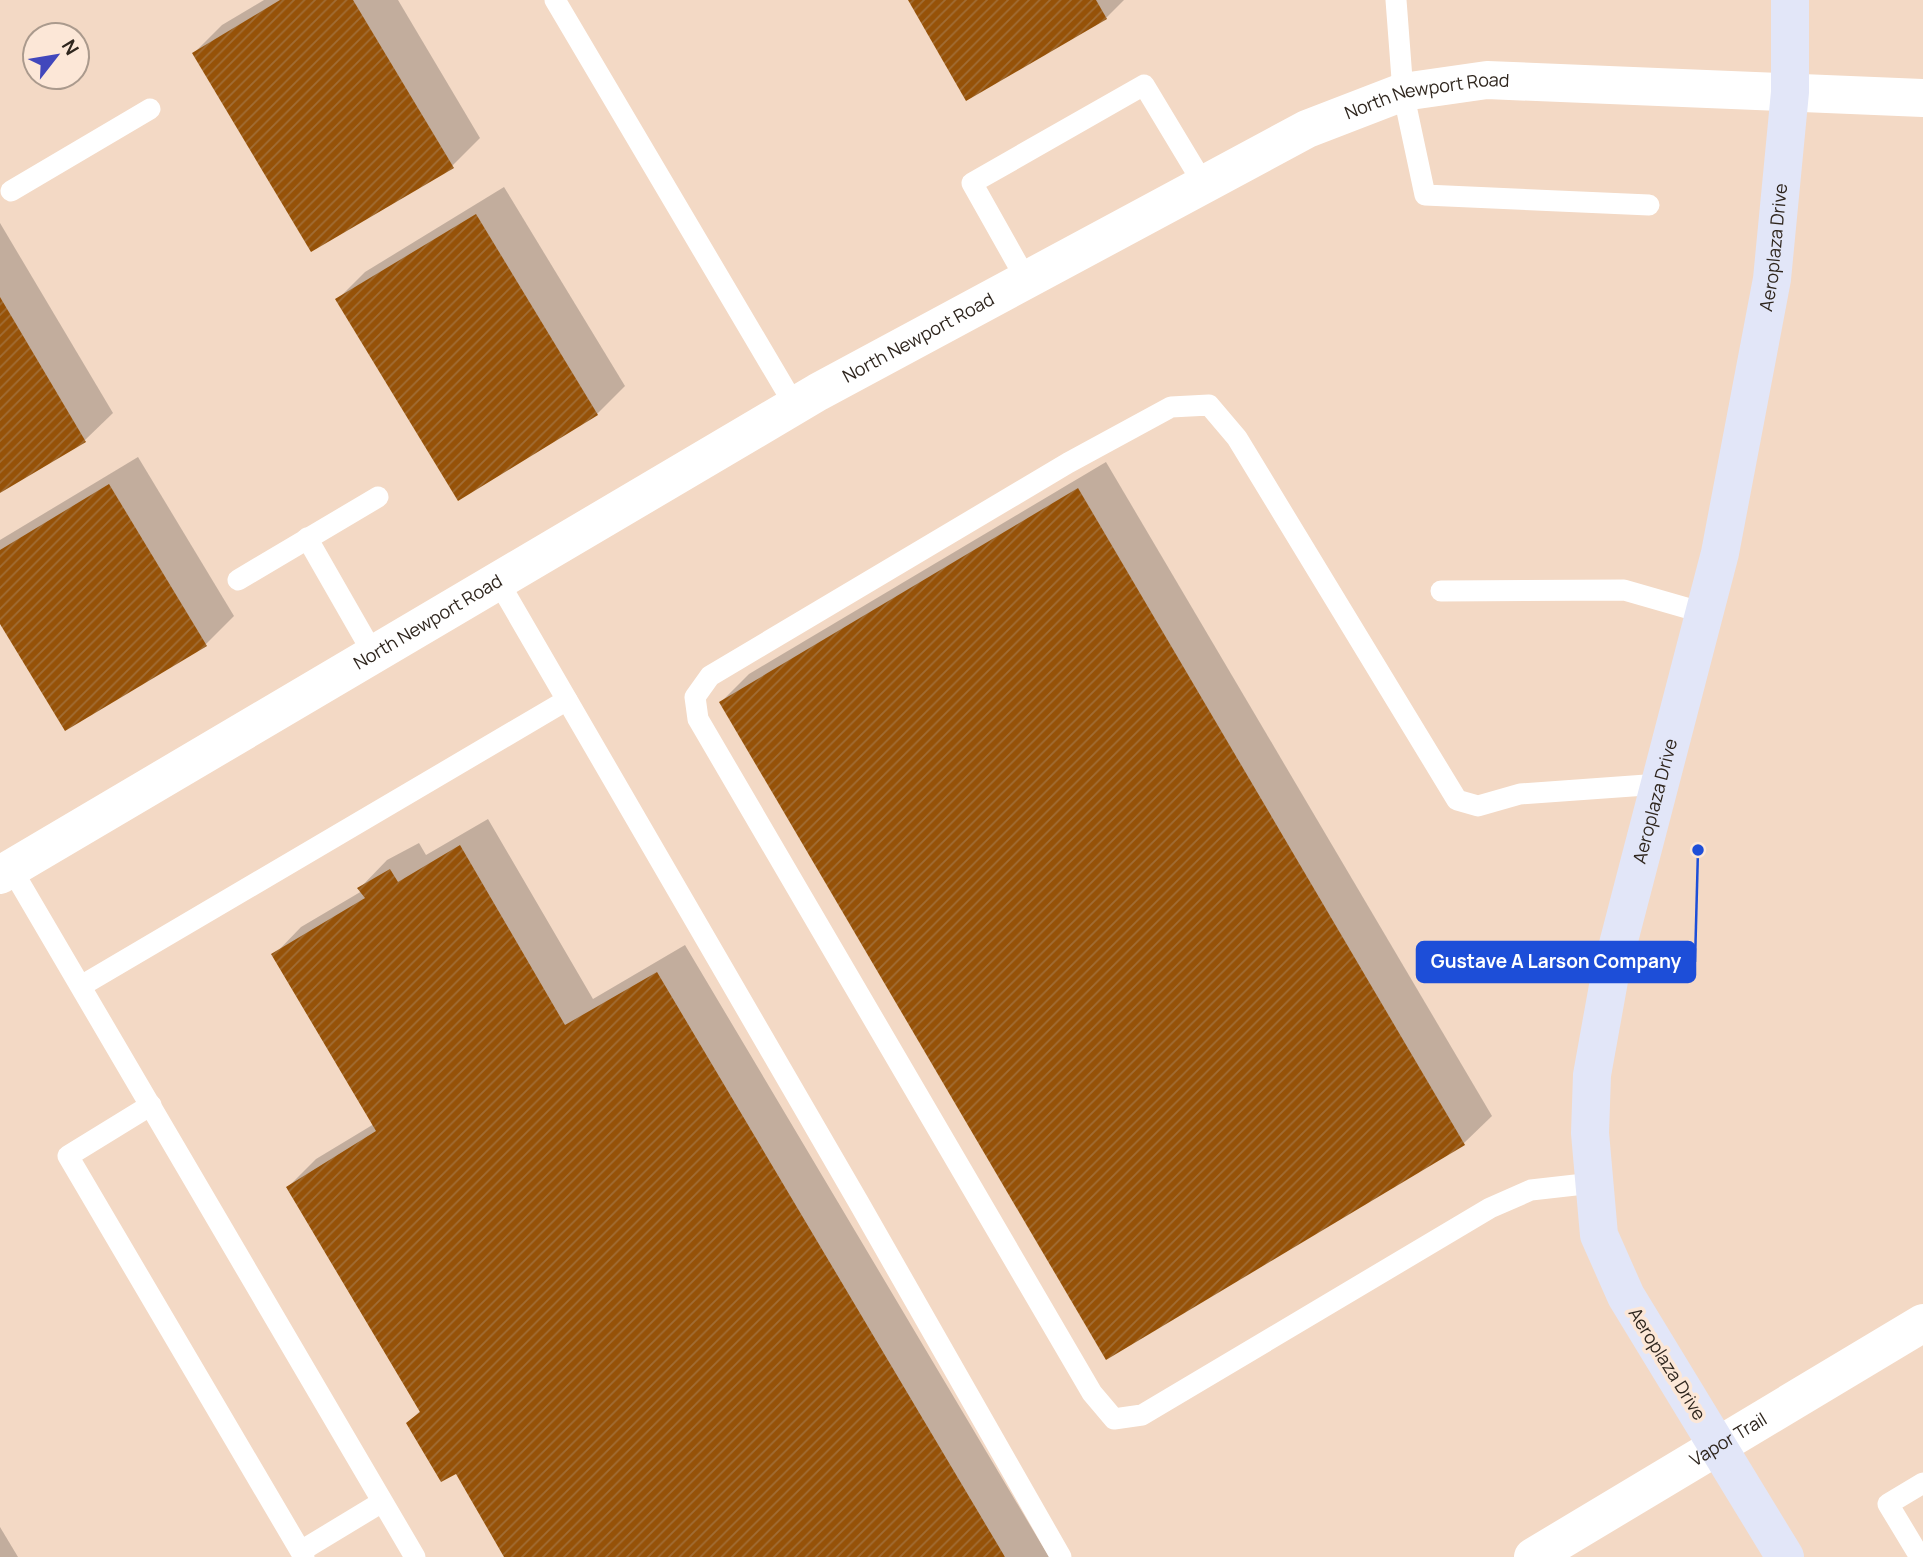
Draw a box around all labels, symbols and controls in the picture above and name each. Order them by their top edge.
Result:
north arrow [21,21,91,91]
text: N [56,35,85,60]
street label: North Newport Road [1341,67,1510,124]
street label: Aeroplaza Drive [1753,182,1792,313]
street label: North Newport Road [838,287,998,388]
street label: North Newport Road [349,568,506,675]
street label: Aeroplaza Drive [1627,736,1682,866]
callout: Gustave A Larson Company [1417,942,1695,982]
text: Gustave A Larson Company [1431,948,1682,974]
street label: Aeroplaza Drive [1624,1303,1712,1424]
street label: Vapor Trail [1685,1406,1771,1471]

